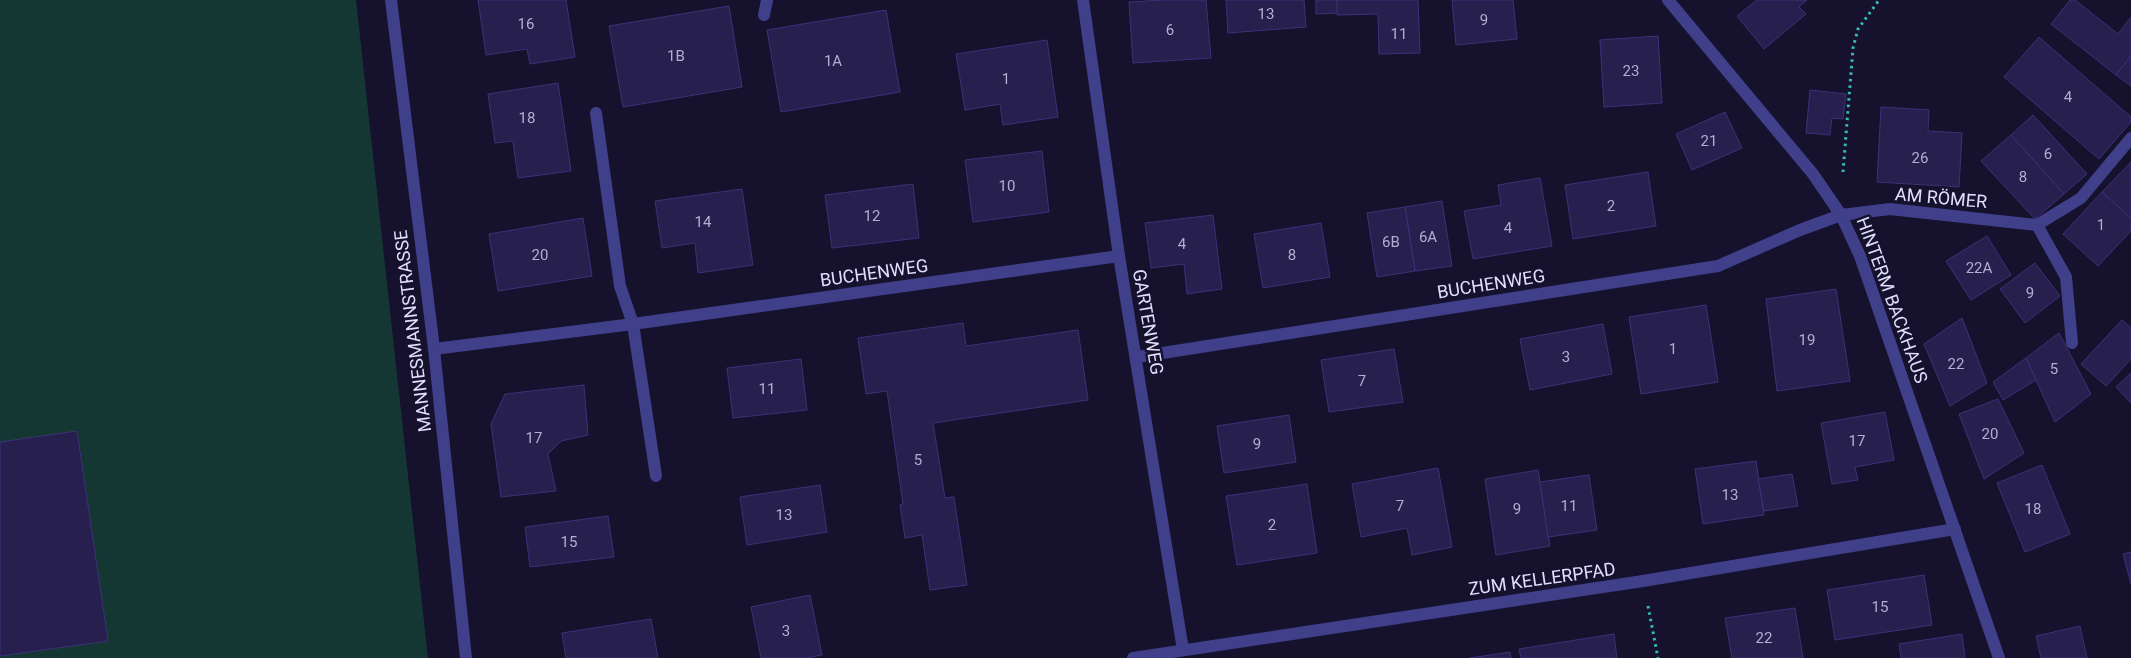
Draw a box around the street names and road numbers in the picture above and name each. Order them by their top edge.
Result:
street label: AM RÖMER [1894,183,1988,212]
street label: HINTERM BACKHAUS [1853,214,1932,386]
street label: MANNESMANNSTRASSE [390,229,435,433]
street label: BUCHENWEG [819,255,929,290]
street label: BUCHENWEG [1435,265,1546,302]
street label: GARTENWEG [1129,268,1168,376]
street label: ZUM KELLERPFAD [1467,558,1617,599]

